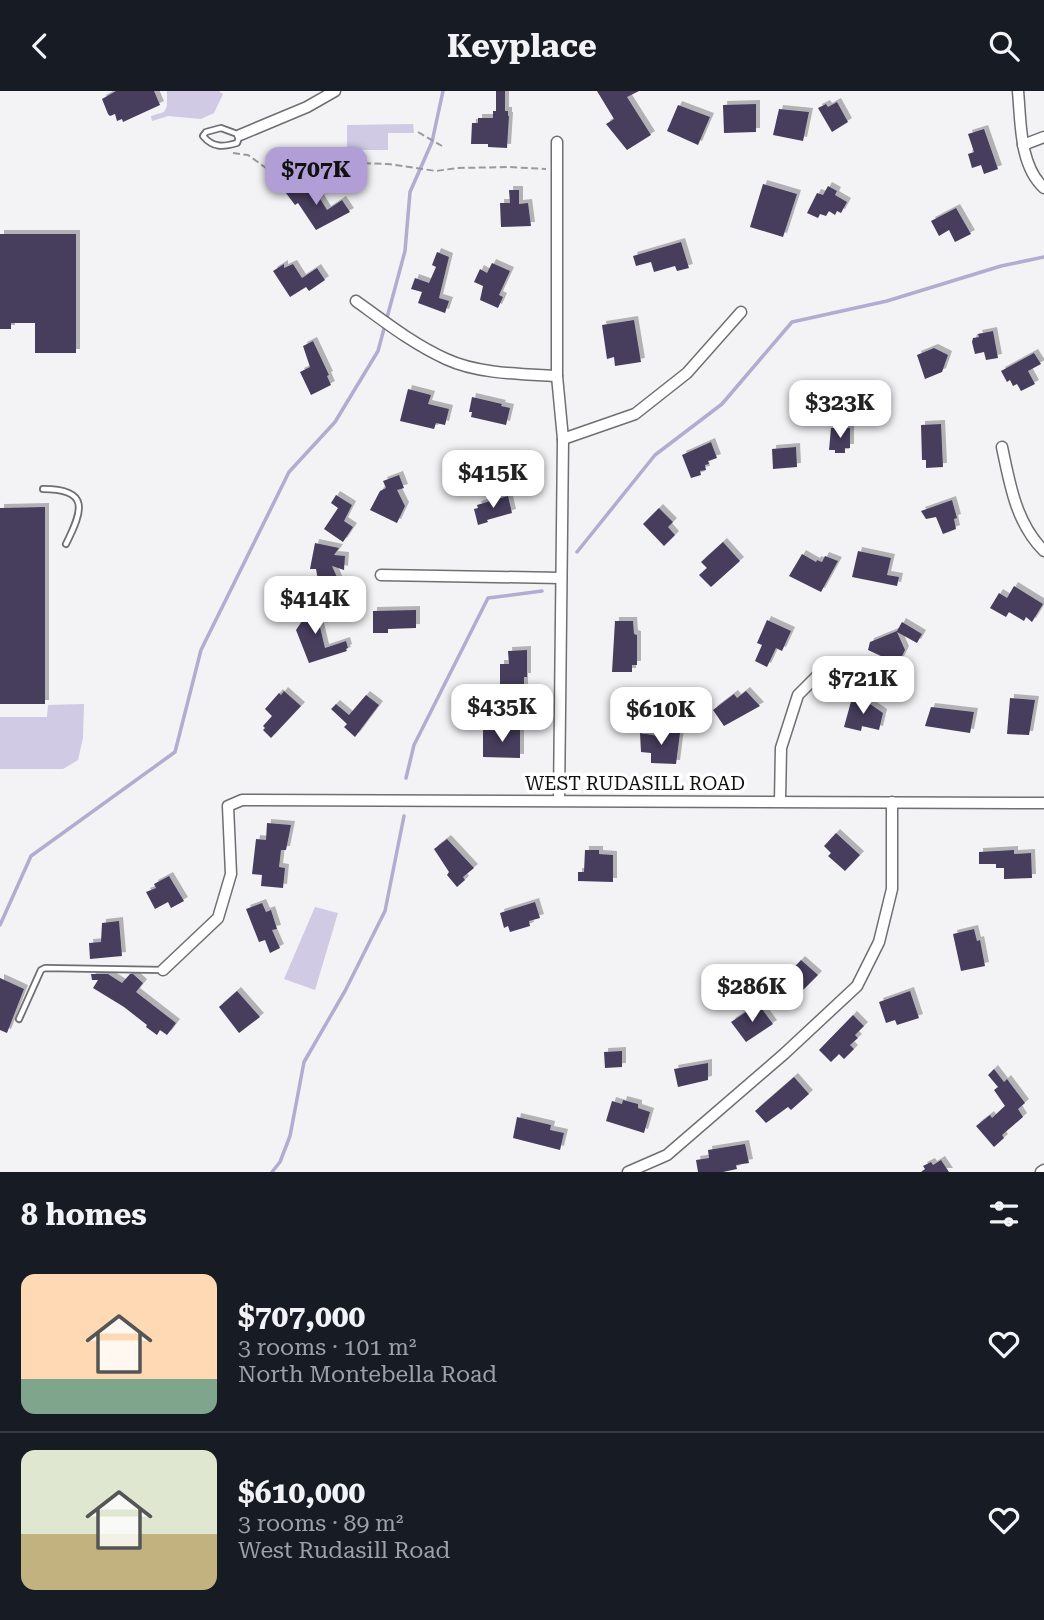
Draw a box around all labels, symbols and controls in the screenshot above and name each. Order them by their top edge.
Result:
icon: back [21,27,59,65]
text: Keyplace [447,27,597,65]
icon: search [985,27,1023,65]
pin: $707K [267,148,365,207]
text: $707K [281,156,351,183]
pin: $323K [791,381,889,440]
text: $323K [805,389,875,416]
pin: $415K [444,451,542,510]
text: $415K [458,459,528,486]
pin: $414K [266,577,364,636]
text: $414K [280,585,350,612]
pin: $721K [814,657,912,716]
text: $721K [828,665,898,692]
pin: $435K [453,685,551,744]
pin: $610K [612,687,710,747]
text: $435K [467,693,537,720]
text: $610K [626,696,696,723]
street label: WEST RUDASILL ROAD [525,772,745,795]
pin: $286K [703,965,801,1024]
text: $286K [717,973,787,1000]
icon: filters [985,1195,1023,1233]
text: 8 homes [21,1197,147,1232]
text: $707,000 [238,1299,365,1334]
icon: home [77,1302,161,1386]
icon: heart [985,1325,1023,1363]
text: 3 rooms · 101 m² [238,1334,416,1361]
text: North Montebella Road [238,1361,497,1388]
text: $610,000 [238,1475,365,1510]
icon: home [77,1478,161,1562]
icon: heart [985,1501,1023,1539]
text: 3 rooms · 89 m² [238,1510,404,1537]
text: West Rudasill Road [238,1537,450,1564]

